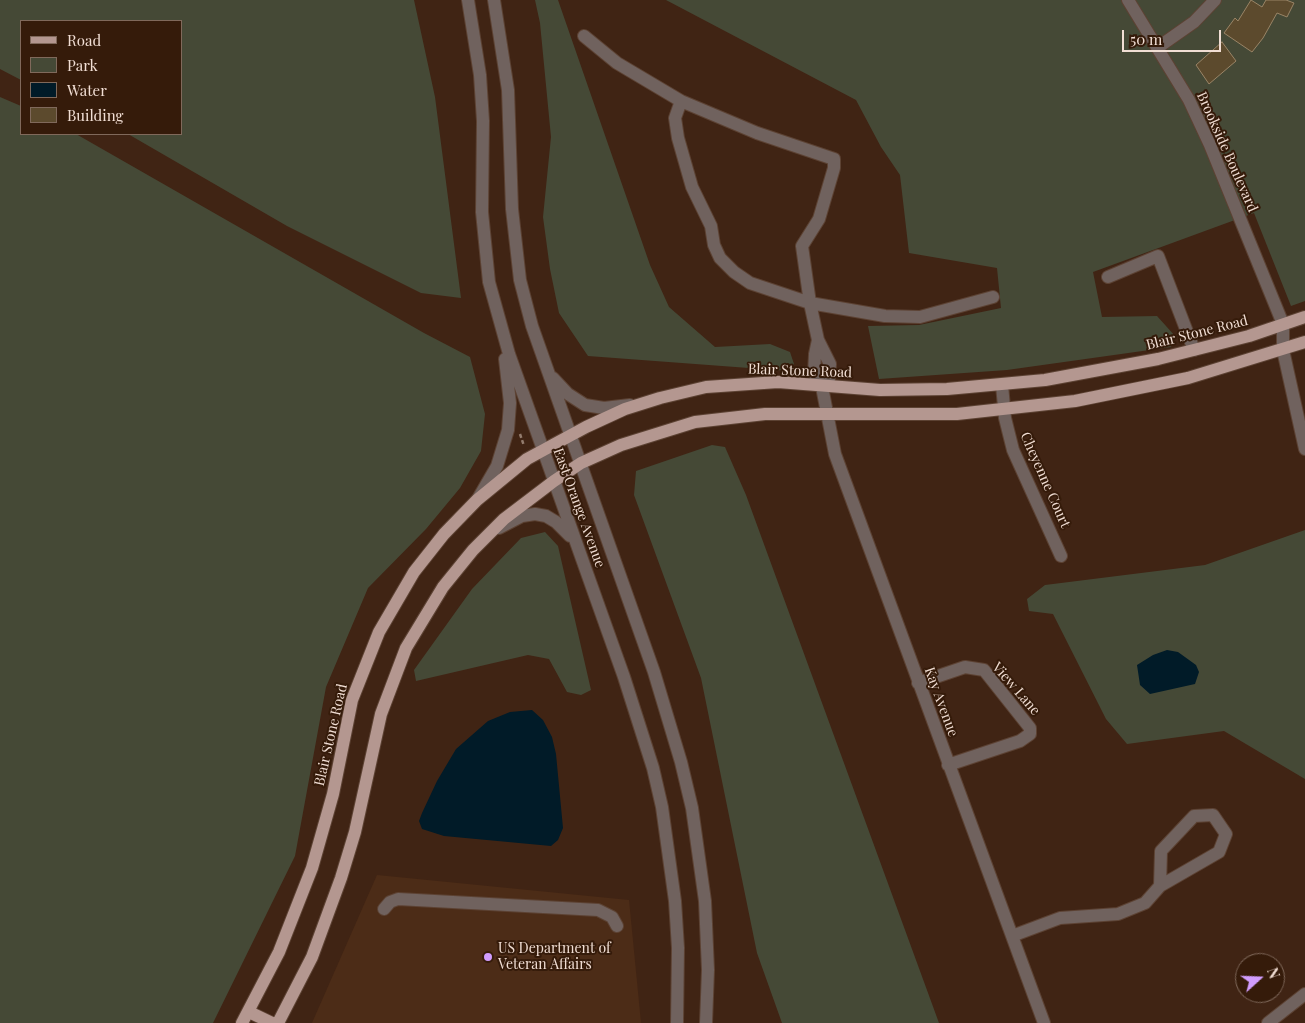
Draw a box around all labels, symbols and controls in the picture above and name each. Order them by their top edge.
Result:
legend [20,20,182,135]
scale bar [1125,20,1224,52]
text: 50 m [1130,29,1162,49]
text: Road [67,30,101,50]
text: Park [67,55,98,75]
text: Water [67,80,107,100]
street label: Brookside Boulevard [1193,89,1261,215]
text: Building [67,105,123,125]
street label: Blair Stone Road [1144,312,1250,354]
street label: Blair Stone Road [748,361,852,381]
street label: Cheyenne Court [1016,430,1074,530]
street label: East Orange Avenue [550,446,608,570]
street label: View Lane [989,659,1043,719]
street label: Kay Avenue [921,665,961,739]
street label: Blair Stone Road [311,682,351,788]
place label: US Department of Veteran Affairs [498,941,611,974]
marker: US Department of Veteran Affairs [482,951,494,963]
north arrow [1235,953,1285,1003]
text: N [1263,965,1284,981]

